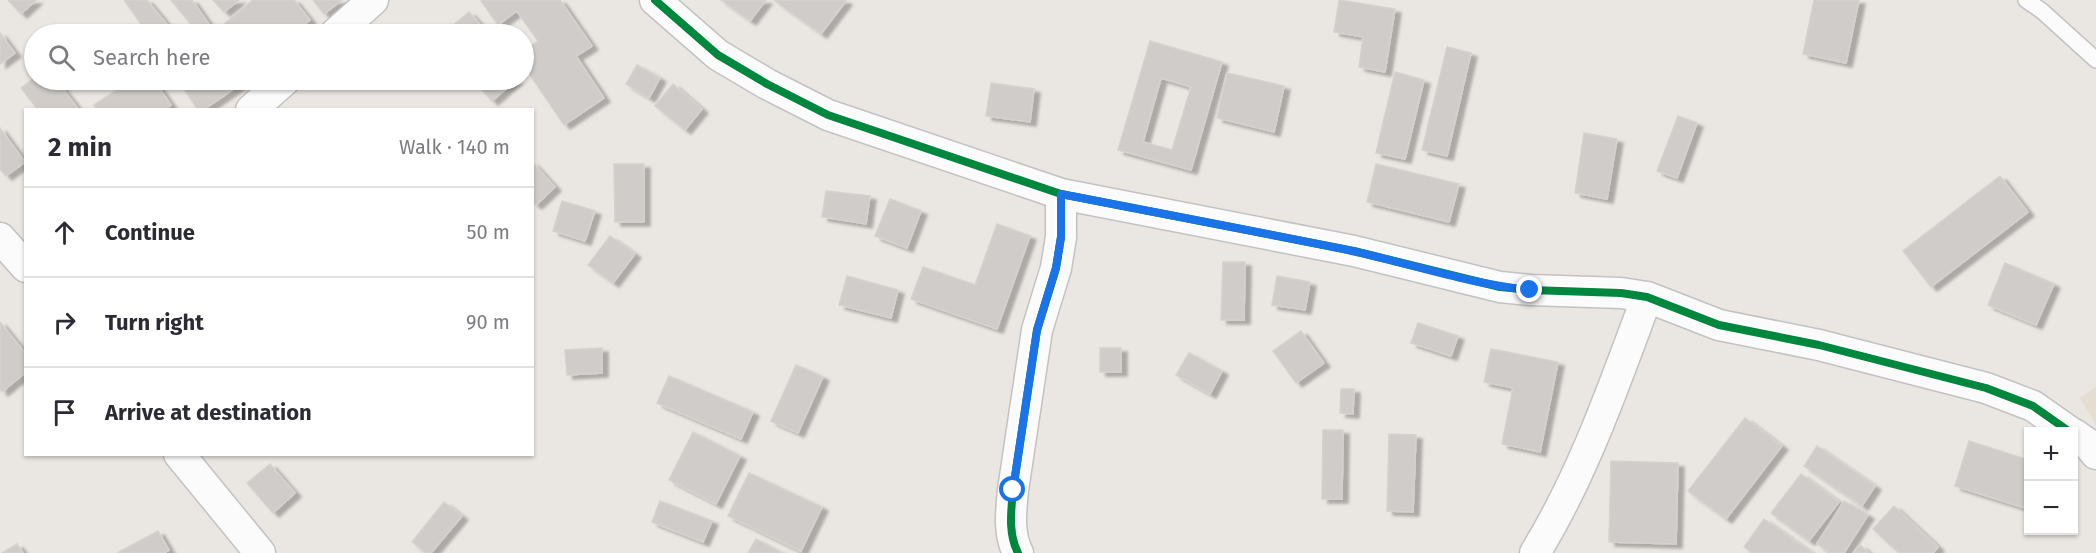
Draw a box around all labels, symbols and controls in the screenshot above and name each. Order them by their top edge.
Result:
search box [24,24,534,90]
icon: search [45,41,78,74]
text: Search here [93,44,211,71]
text: 2 min [48,132,112,163]
text: Walk · 140 m [399,135,510,159]
icon: ahead [48,216,81,249]
text: Continue [105,219,195,246]
text: 50 m [466,220,510,244]
route end [1516,276,1542,302]
icon: right [48,306,81,339]
text: Turn right [105,309,204,336]
text: 90 m [466,310,510,334]
icon: arrive [48,396,81,429]
text: Arrive at destination [105,399,312,426]
map controls [2024,427,2078,535]
button: + [2024,427,2078,481]
route start [999,476,1025,502]
button: − [2024,481,2078,535]

